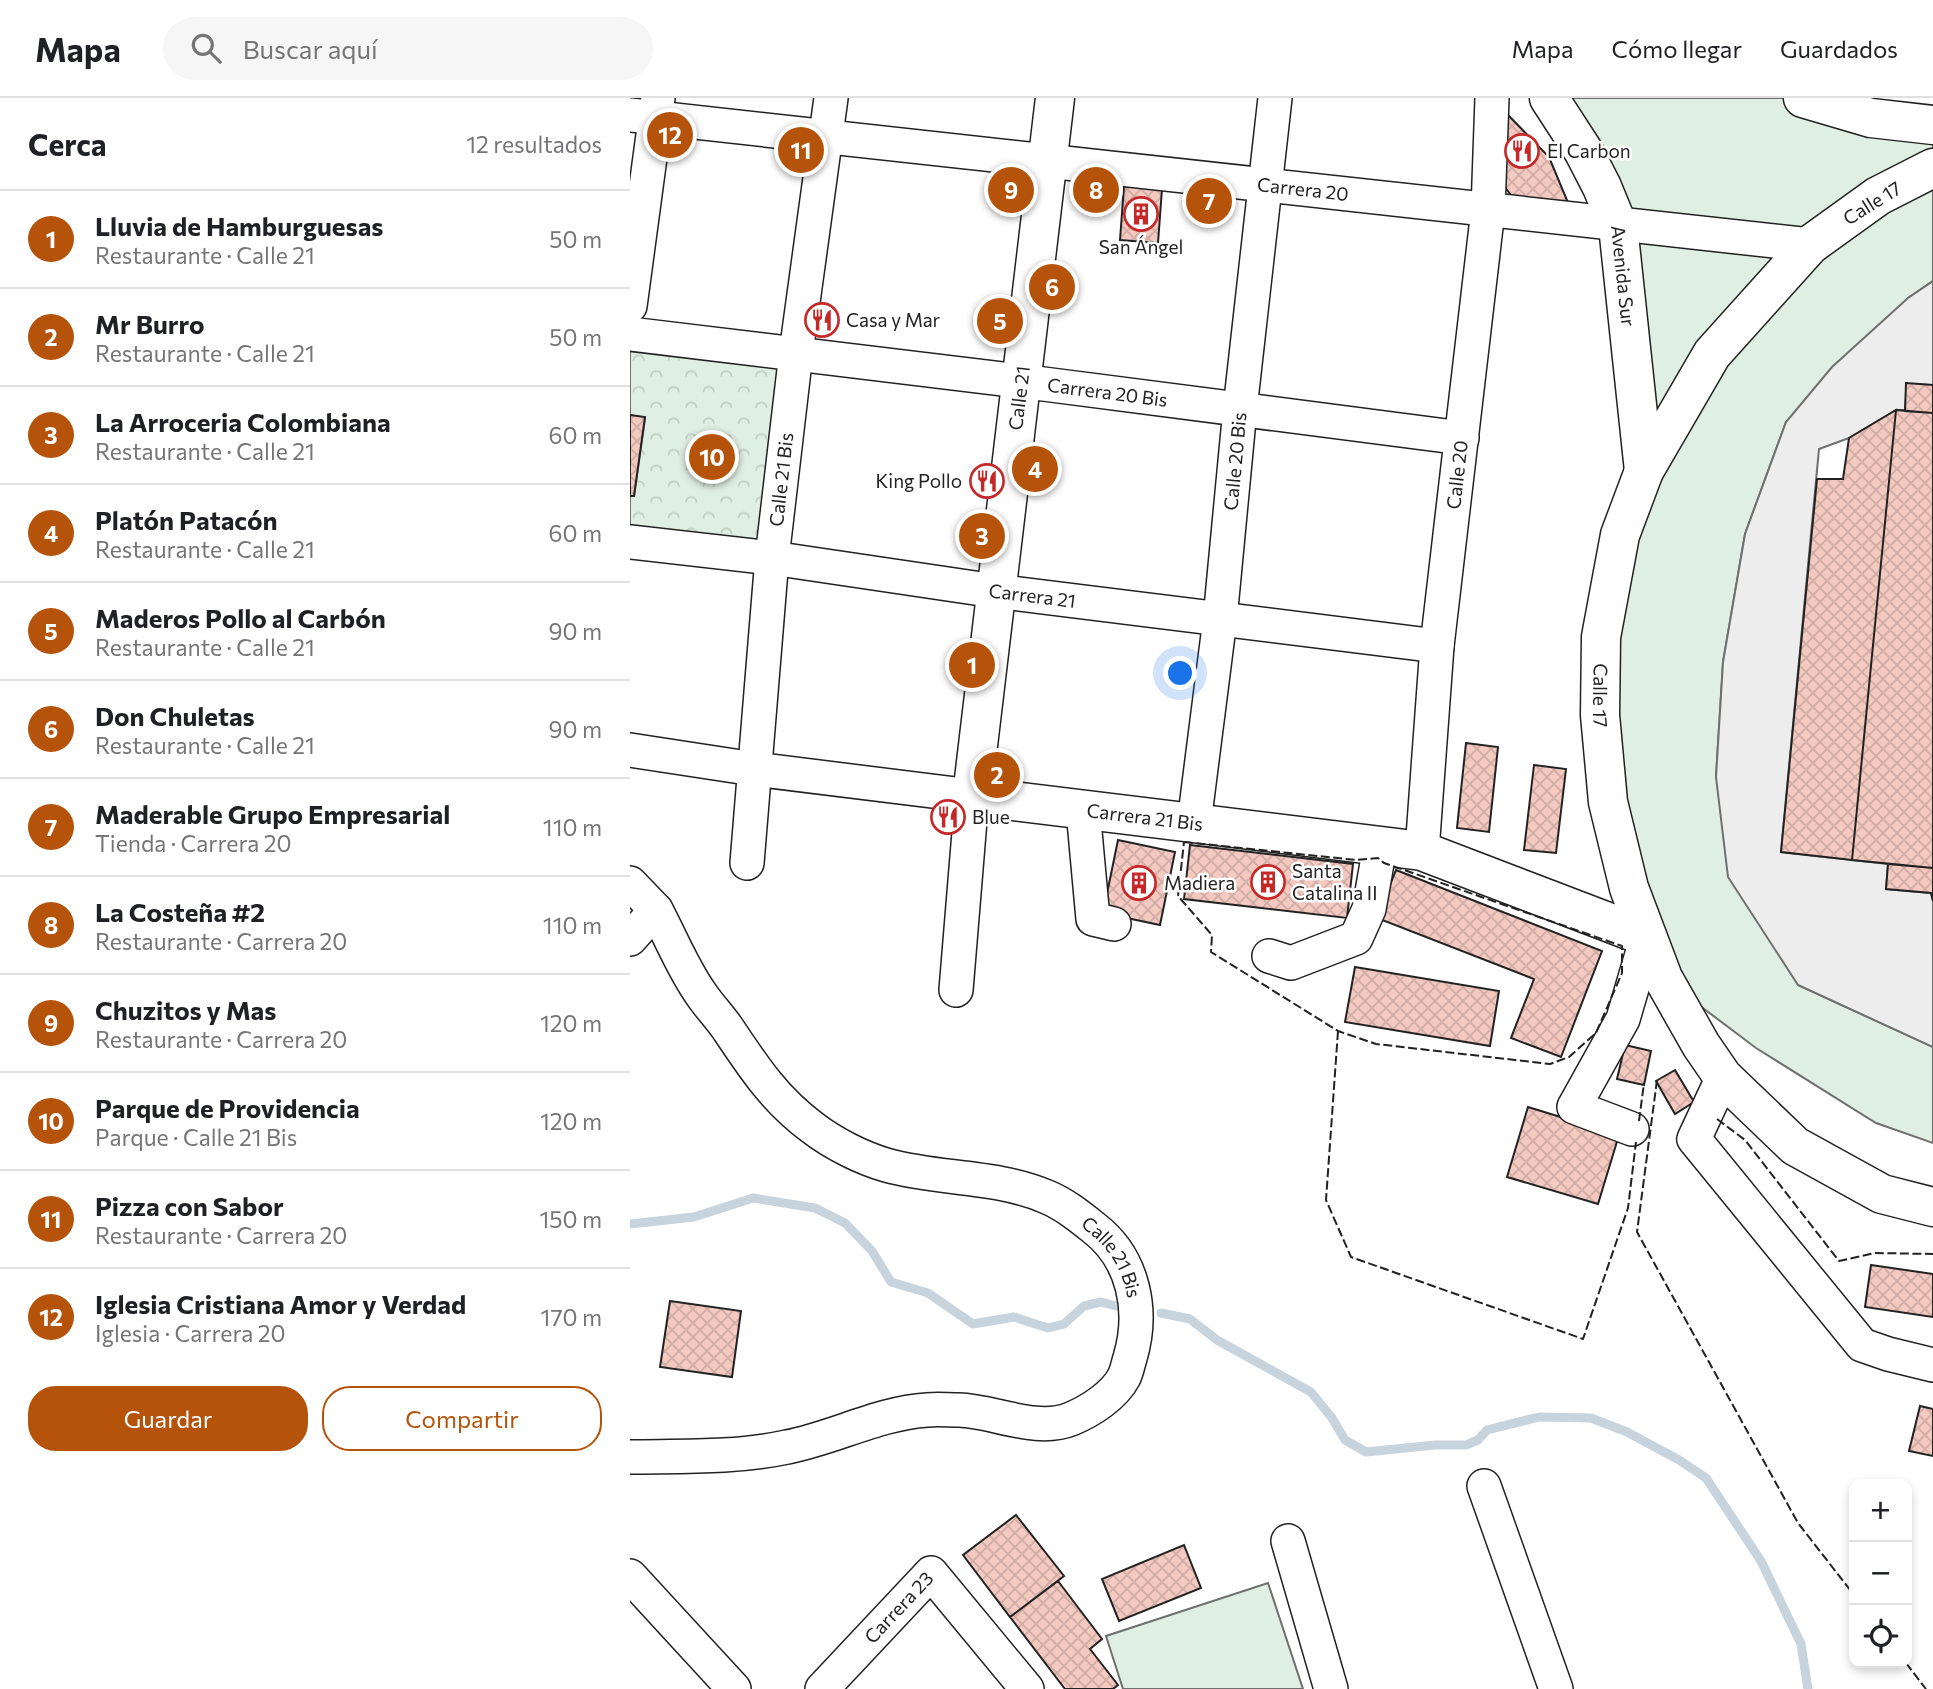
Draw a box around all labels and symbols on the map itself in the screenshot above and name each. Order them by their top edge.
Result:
pin: 12 [647,109,693,161]
pin: 11 [778,124,824,176]
restaurant icon: El Carbon [1503,132,1541,170]
place label: El Carbon [1547,139,1631,162]
pin: 9 [988,164,1034,216]
pin: 8 [1073,164,1119,216]
street label: Carrera 20 [1256,172,1350,205]
pin: 7 [1186,175,1232,227]
street label: Calle 17 [1838,176,1905,229]
building icon: San Ángel [1122,195,1160,233]
street label: Avenida Sur [1607,224,1641,328]
place label: San Ángel [1099,235,1183,258]
pin: 6 [1029,261,1075,313]
pin: 5 [977,295,1023,347]
restaurant icon: Casa y Mar [803,301,841,339]
place label: Casa y Mar [846,308,941,331]
street label: Calle 21 [1003,364,1034,432]
street label: Carrera 20 Bis [1046,373,1169,411]
street label: Calle 20 Bis [1218,411,1251,511]
pin: 10 [689,431,735,483]
street label: Calle 21 Bis [764,431,798,528]
street label: Calle 20 [1441,439,1472,510]
pin: 4 [1012,443,1058,495]
restaurant icon: King Pollo [968,462,1006,500]
place label: King Pollo [876,469,962,492]
pin: 3 [959,510,1005,562]
street label: Carrera 21 [988,578,1077,612]
pin: 1 [949,639,995,691]
your location [1163,656,1197,690]
street label: Calle 17 [1589,663,1613,729]
pin: 2 [974,749,1020,801]
restaurant icon: Blue [929,798,967,836]
street label: Carrera 21 Bis [1085,798,1204,835]
place label: Blue [972,805,1010,828]
place label: Santa Catalina II [1292,859,1377,904]
building icon: Santa Catalina II [1249,863,1287,901]
building icon: Madiera [1120,864,1158,902]
place label: Madiera [1164,871,1235,894]
street label: Calle 21 Bis [1078,1211,1146,1299]
street label: Carrera 23 [859,1566,938,1648]

